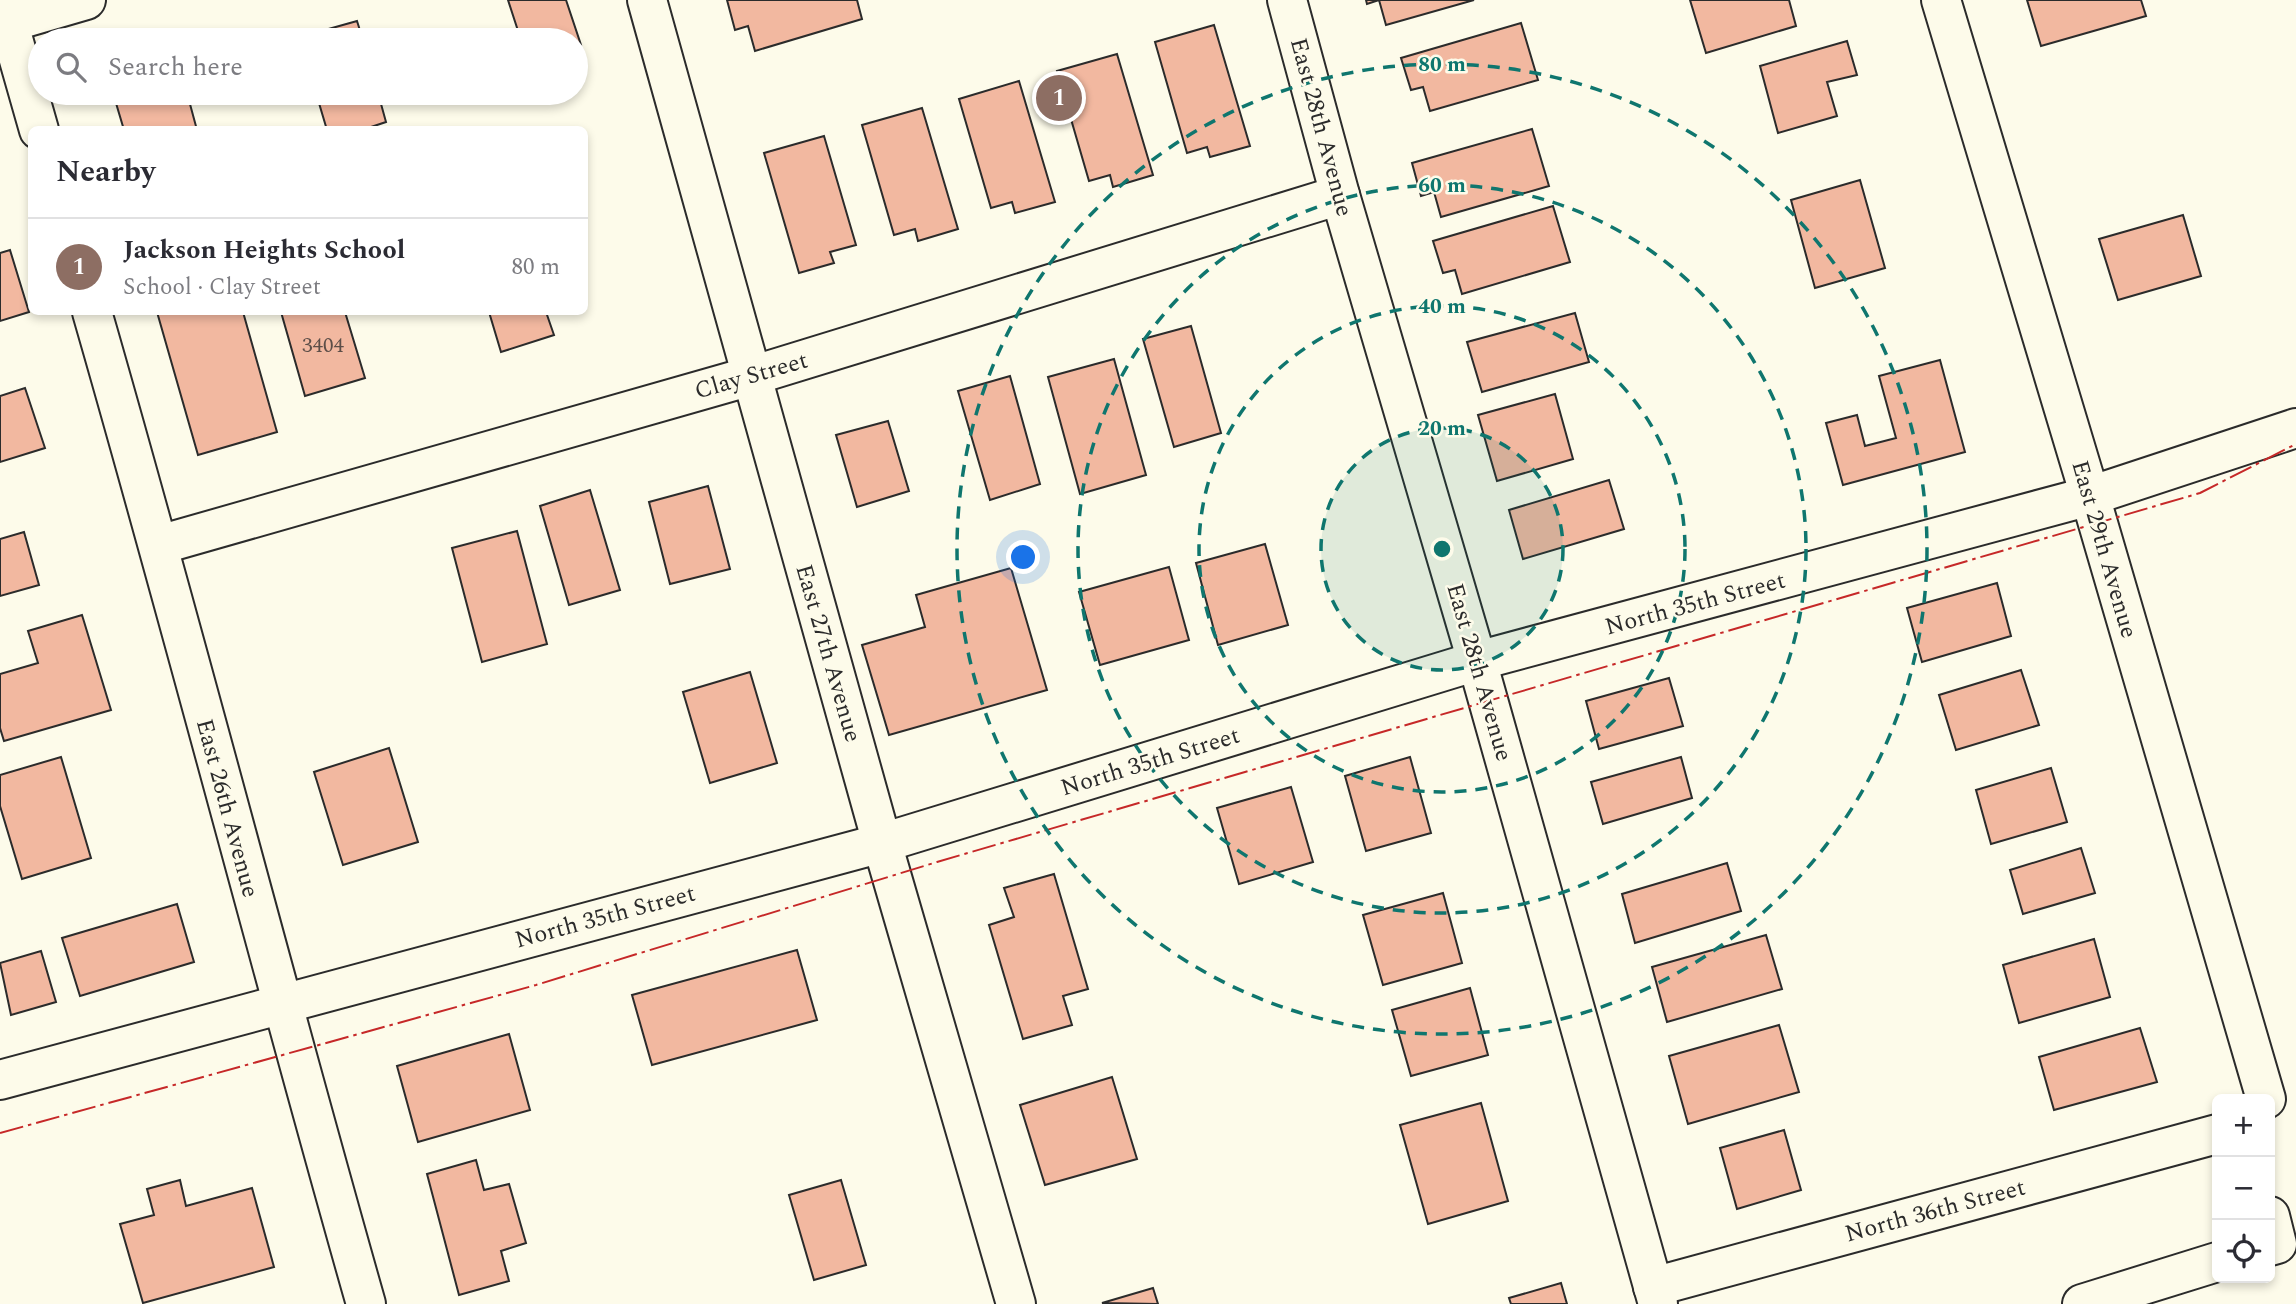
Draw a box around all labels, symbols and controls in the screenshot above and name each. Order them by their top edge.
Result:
search box [28,28,588,105]
street label: East 28th Avenue [1280,34,1362,221]
text: Search here [108,47,243,87]
icon: search [52,48,90,86]
text: 80 m [1418,49,1466,81]
pin: 1 [1036,72,1082,124]
text: Nearby [56,149,155,195]
text: 60 m [1418,170,1466,202]
text: Jackson Heights School [123,230,405,270]
text: 1 [73,250,85,285]
text: 80 m [511,250,560,285]
text: School · Clay Street [123,270,321,305]
text: 40 m [1418,291,1466,323]
house number: 3404 [302,330,344,362]
street label: Clay Street [690,343,812,409]
text: 20 m [1418,413,1466,445]
street label: East 29th Avenue [2061,456,2147,643]
centre of rings [1430,537,1454,561]
your location [1006,540,1040,574]
street label: East 27th Avenue [785,560,871,747]
street label: North 35th Street [1601,563,1790,645]
street label: East 28th Avenue [1436,579,1522,766]
street label: East 26th Avenue [186,715,268,902]
street label: North 35th Street [1056,718,1244,806]
street label: North 35th Street [511,876,700,958]
map controls [2212,1094,2275,1283]
button: + [2212,1094,2275,1157]
button: − [2212,1157,2275,1220]
street label: North 36th Street [1841,1170,2030,1252]
button: locate [2212,1220,2275,1283]

